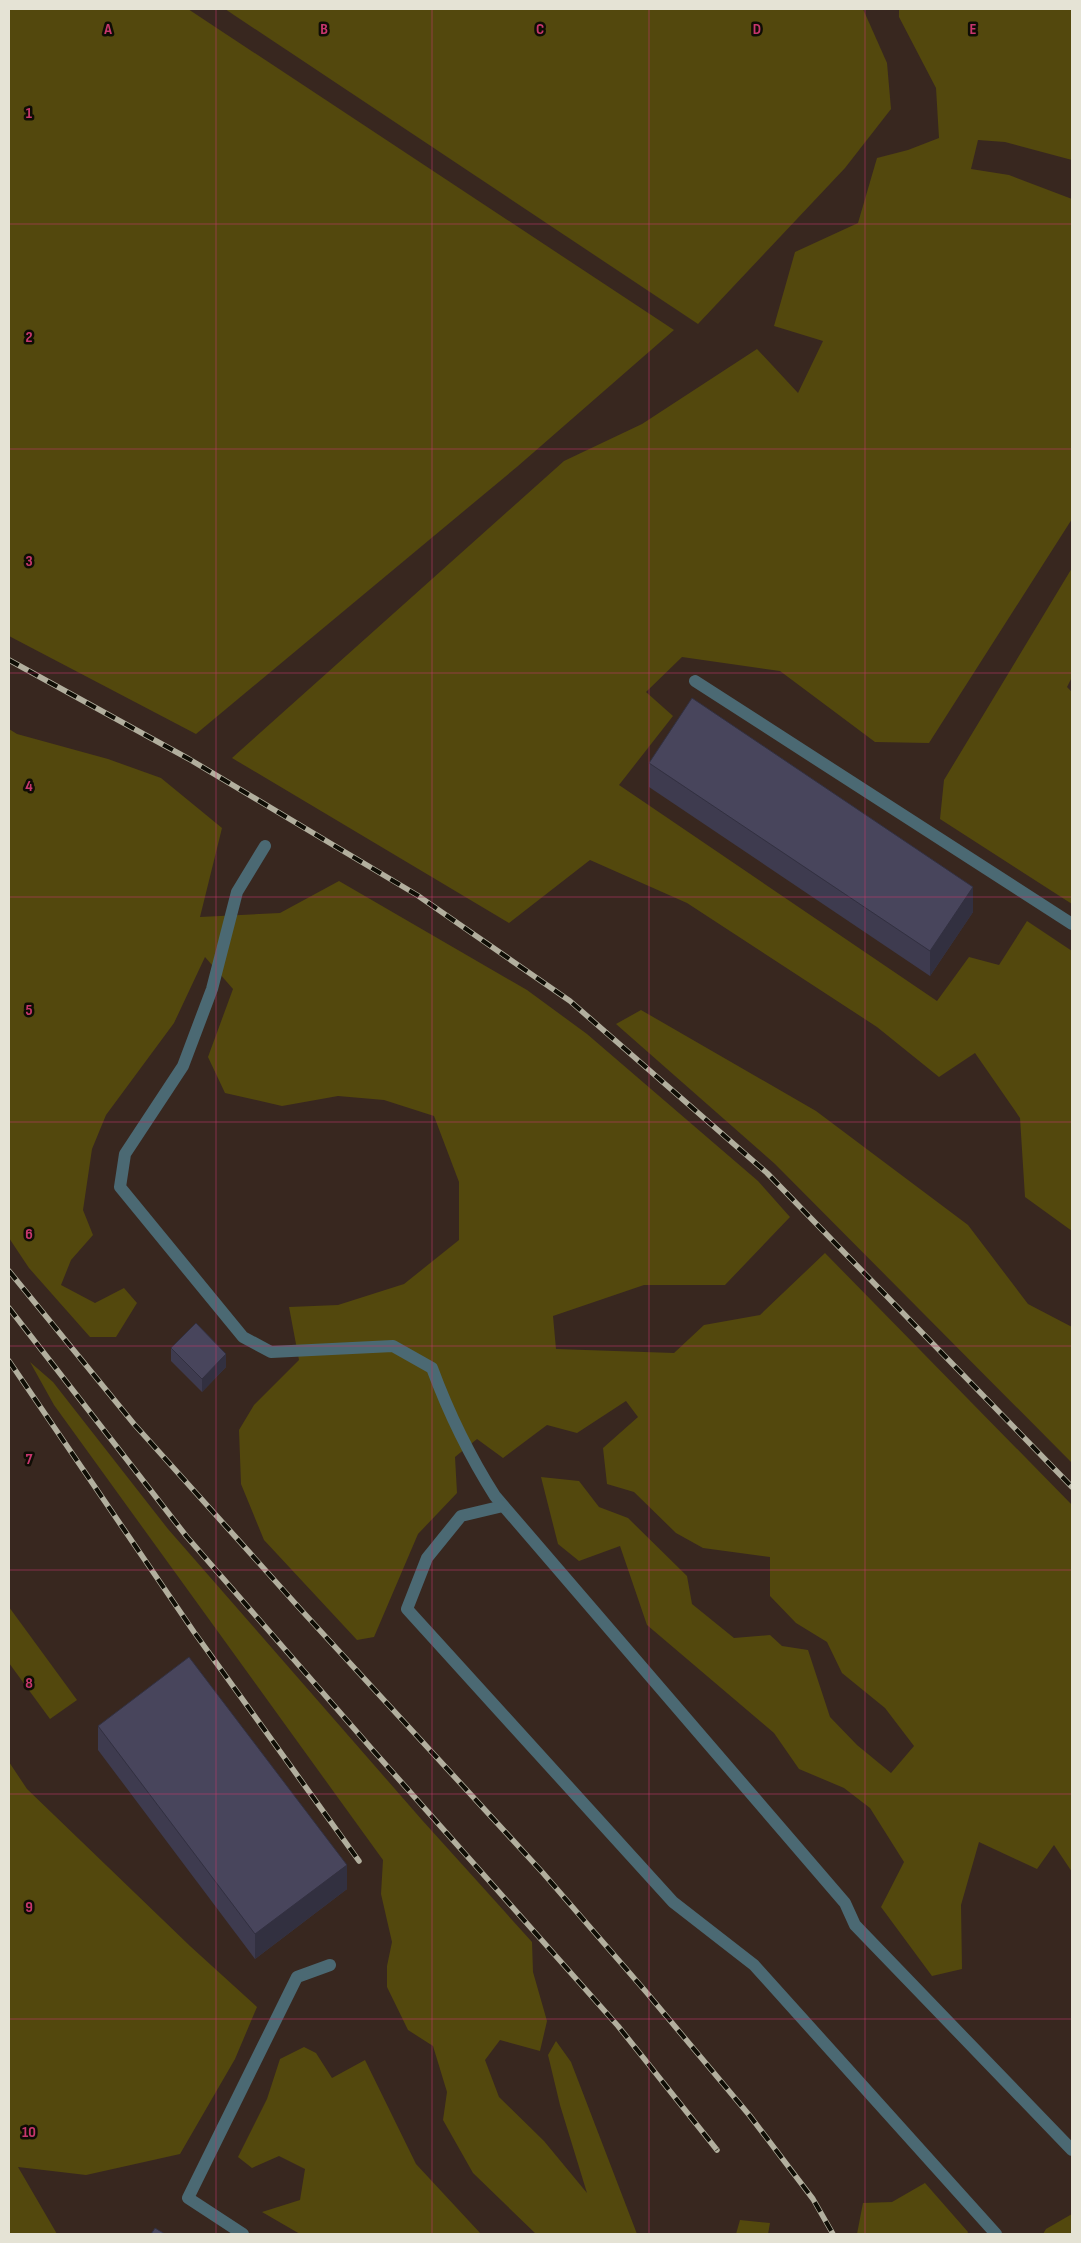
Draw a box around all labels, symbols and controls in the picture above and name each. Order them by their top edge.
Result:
text: A [103,20,112,39]
text: B [320,20,328,39]
text: C [536,20,544,39]
text: D [753,20,761,39]
text: E [970,20,977,39]
text: 1 [26,104,33,123]
text: 2 [25,328,33,347]
text: 3 [25,552,33,571]
text: 4 [25,777,33,796]
text: 5 [25,1001,33,1020]
text: 6 [25,1225,33,1244]
text: 7 [26,1450,33,1469]
text: 8 [25,1674,33,1693]
text: 9 [25,1898,33,1917]
text: 10 [22,2123,36,2142]

